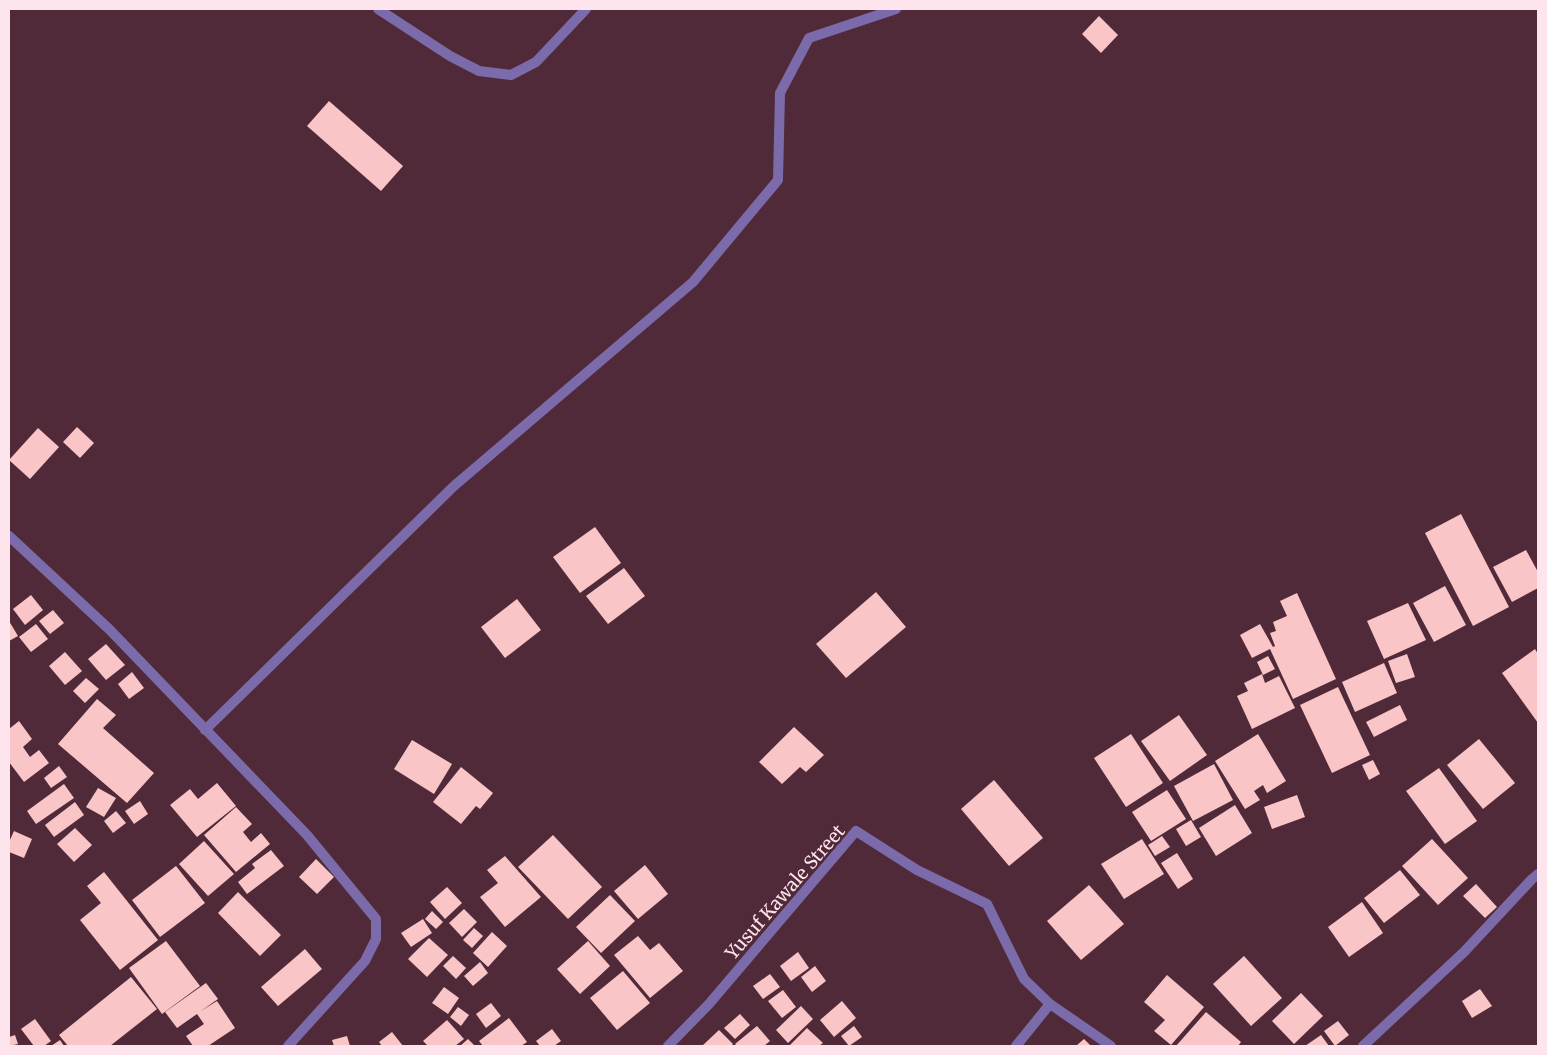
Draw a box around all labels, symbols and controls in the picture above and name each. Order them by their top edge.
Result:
street label: Yusuf Kawale Street [720,820,850,965]

